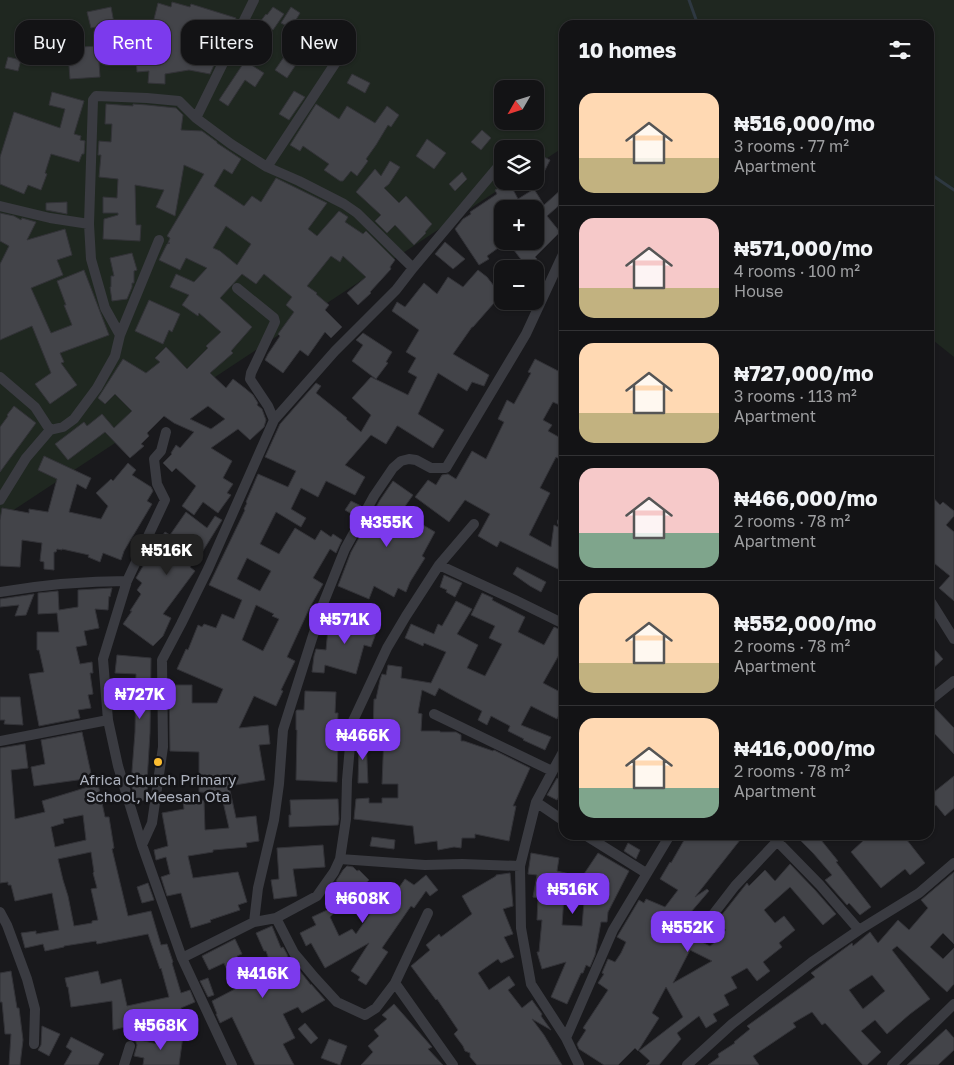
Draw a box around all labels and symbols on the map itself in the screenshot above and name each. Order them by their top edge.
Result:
north arrow [494,80,544,130]
pin: ₦355K [352,506,422,548]
pin: ₦516K [132,534,202,576]
pin: ₦571K [310,602,380,645]
pin: ₦727K [105,678,175,720]
pin: ₦466K [328,718,398,761]
marker: Africa Church Primary School, Meesan Ota [152,756,164,768]
place label: Africa Church Primary School, Meesan Ota [80,770,237,805]
pin: ₦516K [538,872,608,915]
pin: ₦608K [328,882,398,924]
pin: ₦552K [653,910,723,953]
pin: ₦416K [228,956,298,999]
pin: ₦568K [126,1008,196,1051]

